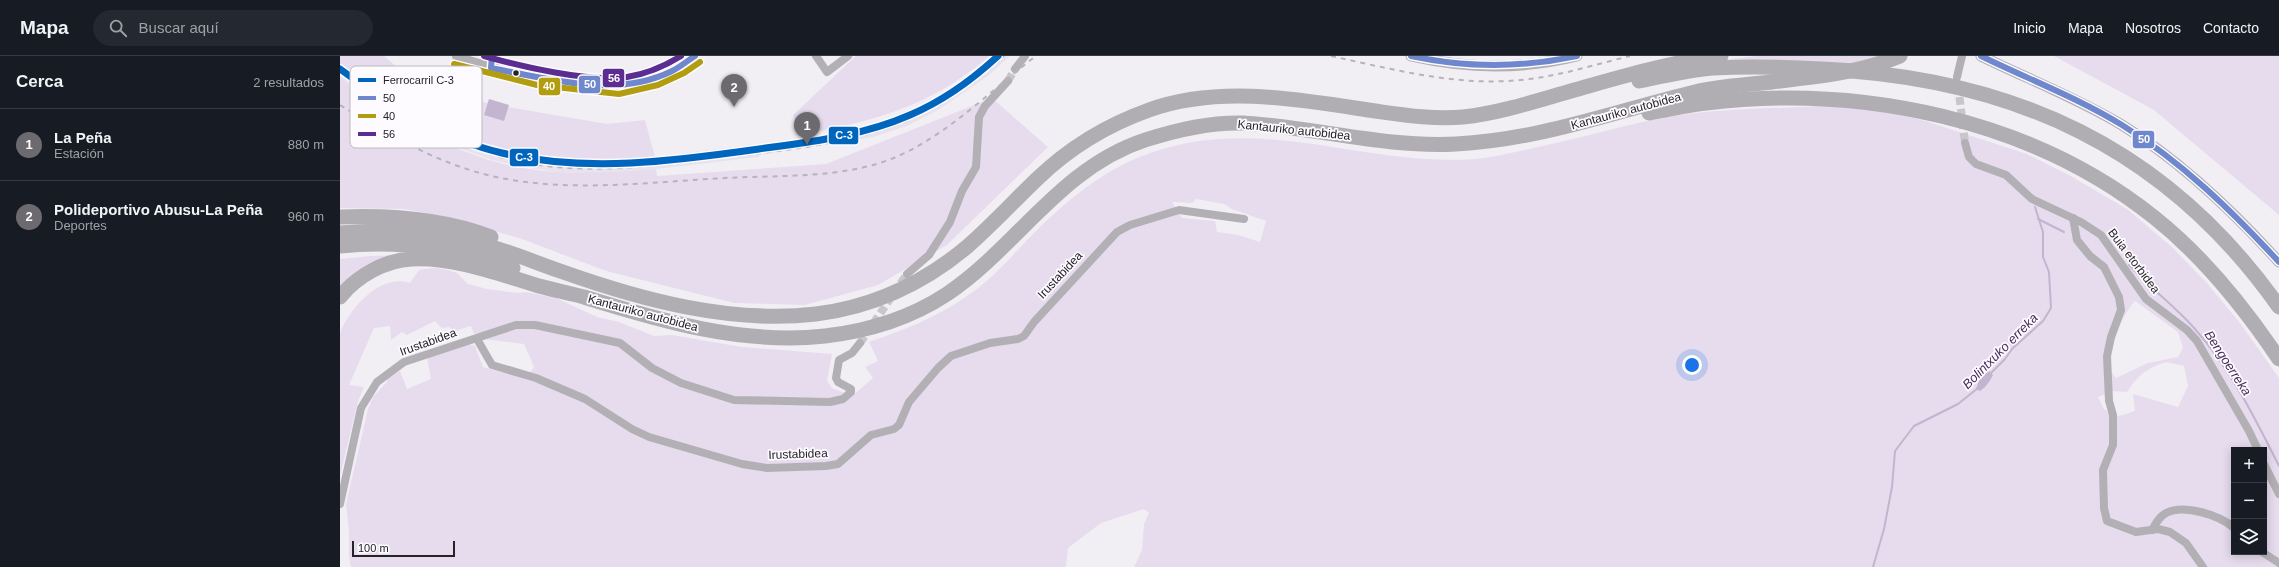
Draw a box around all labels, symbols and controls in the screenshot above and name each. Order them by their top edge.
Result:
search box [93,10,373,46]
text: Mapa [20,17,69,38]
icon: search [107,17,129,39]
text: Buscar aquí [139,19,219,36]
text: Inicio [2013,20,2046,36]
text: Mapa [2068,20,2103,36]
text: Nosotros [2125,20,2181,36]
text: Contacto [2203,20,2259,36]
legend [350,66,482,148]
unlabelled marker [511,68,521,78]
line badge: 56 [602,68,625,88]
text: Cerca [16,72,63,91]
text: 56 [608,72,620,84]
text: Ferrocarril C-3 [383,74,454,86]
pin: 2 [721,74,747,107]
text: 2 resultados [253,75,324,90]
line badge: 50 [578,75,601,94]
line badge: 40 [538,77,561,96]
text: 50 [584,78,596,90]
text: 40 [543,80,555,92]
street label: Kantauriko autobidea [1569,89,1683,132]
text: 50 [383,92,395,104]
text: 40 [383,110,395,122]
pin: 1 [794,112,820,145]
street label: Kantauriko autobidea [1237,117,1351,143]
line badge: C-3 [828,126,859,145]
text: 56 [383,128,395,140]
text: La Peña [54,129,112,146]
text: C-3 [835,129,853,141]
line badge: 50 [2132,130,2155,149]
text: 50 [2138,133,2150,145]
text: 1 [25,137,33,152]
text: 880 m [288,137,324,152]
text: Estación [54,146,104,161]
line badge: C-3 [509,148,539,167]
text: C-3 [515,151,533,163]
text: Polideportivo Abusu-La Peña [54,201,263,218]
text: 2 [25,209,33,224]
text: 960 m [288,209,324,224]
text: Deportes [54,218,107,233]
street label: Buia etorbidea [2105,226,2163,296]
street label: Irustabidea [1035,248,1086,301]
street label: Kantauriko autobidea [586,292,700,335]
water label: Bolintxuko erreka [1959,310,2041,392]
street label: Irustabidea [398,325,459,359]
water label: Bengoerreka [2201,328,2255,398]
your location [1682,355,1702,375]
street label: Irustabidea [768,446,828,462]
map controls [2231,447,2267,555]
button: + [2231,447,2267,483]
button: − [2231,483,2267,519]
button: layers [2231,519,2267,555]
scale bar [352,539,455,558]
text: 100 m [358,542,389,554]

